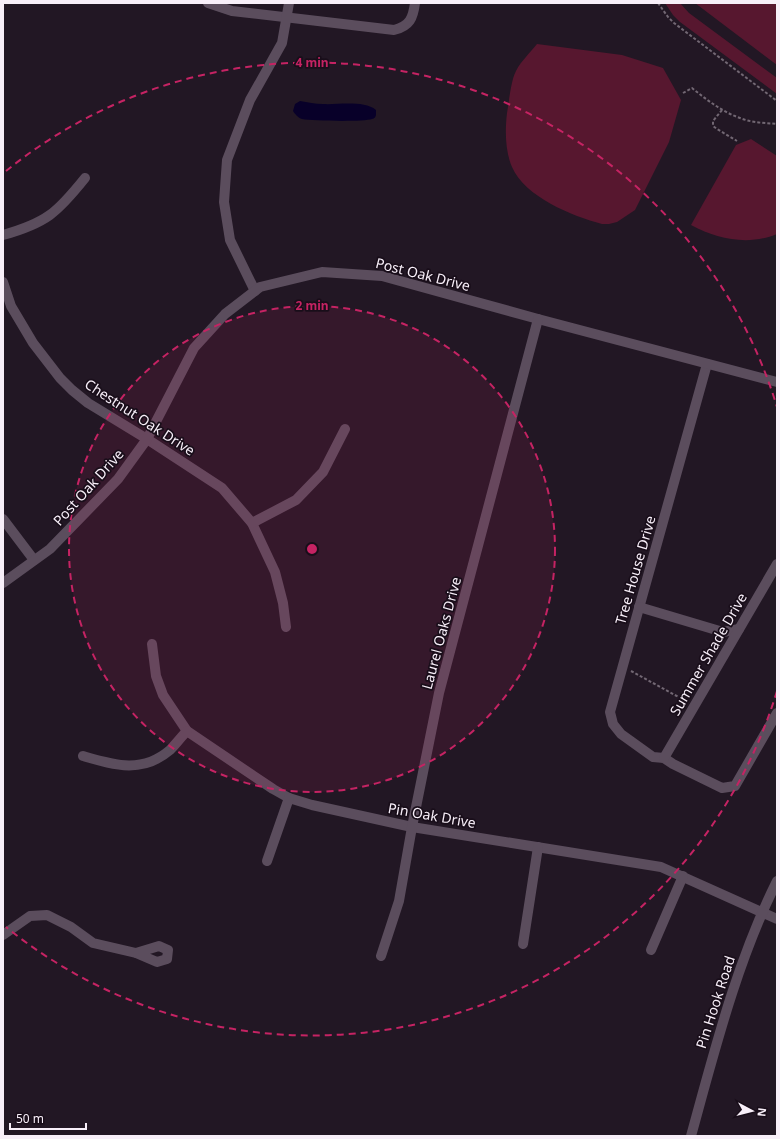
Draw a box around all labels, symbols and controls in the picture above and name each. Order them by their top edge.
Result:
text: 4 min [295,54,329,71]
street label: Post Oak Drive [374,253,472,295]
text: 2 min [295,297,329,314]
street label: Chestnut Oak Drive [81,374,199,460]
street label: Post Oak Drive [49,445,128,529]
street label: Tree House Drive [610,513,660,627]
centre of rings [305,542,319,556]
street label: Laurel Oaks Drive [417,575,465,691]
street label: Summer Shade Drive [665,589,751,719]
street label: Pin Oak Drive [387,798,478,832]
street label: Pin Hook Road [691,953,739,1051]
north arrow [732,1091,772,1131]
scale bar [10,1105,86,1131]
text: N [754,1107,770,1118]
text: 50 m [16,1110,44,1127]

